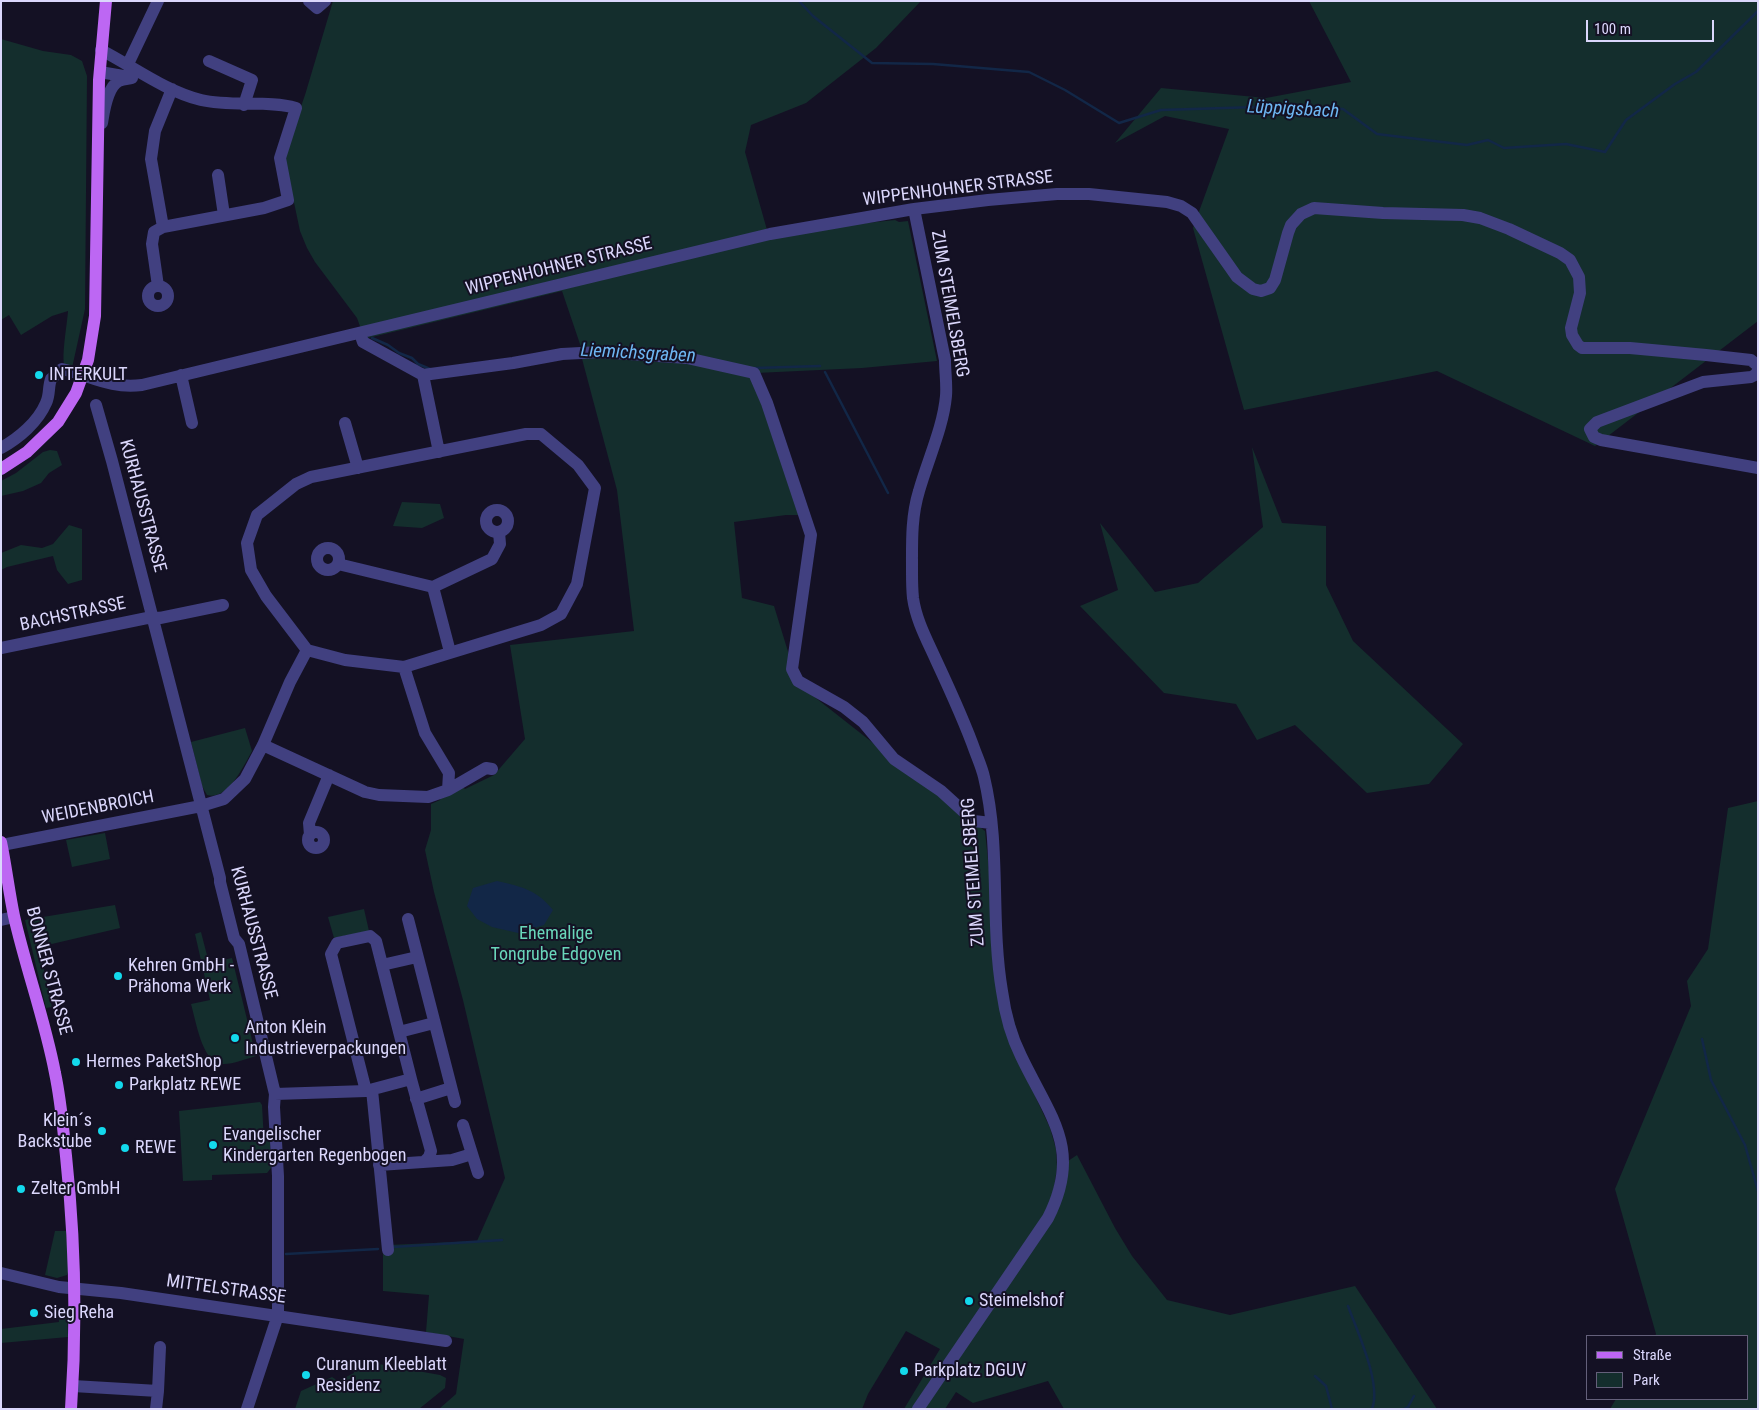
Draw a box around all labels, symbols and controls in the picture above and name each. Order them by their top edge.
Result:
scale bar [1589,10,1716,42]
text: 100 m [1594,20,1631,38]
water label: Lüppigsbach [1246,96,1340,124]
street label: WIPPENHOHNER STRASSE [862,167,1054,211]
street label: ZUM STEIMELSBERG [925,229,973,379]
street label: WIPPENHOHNER STRASSE [464,233,654,301]
water label: Liemichsgraben [580,340,696,368]
place label: INTERKULT [49,364,128,386]
marker: INTERKULT [33,369,45,381]
street label: KURHAUSSTRASSE [114,437,170,575]
street label: BACHSTRASSE [18,593,128,637]
street label: WEIDENBROICH [40,787,156,829]
street label: ZUM STEIMELSBERG [958,797,990,947]
street label: KURHAUSSTRASSE [225,864,281,1002]
street label: BONNER STRASSE [21,905,75,1037]
park label: Ehemalige Tongrube Edgoven [491,923,621,966]
place label: Kehren GmbH - Prähoma Werk [128,955,234,998]
marker: Kehren GmbH - Prähoma Werk [112,970,124,982]
place label: Anton Klein Industrieverpackungen [245,1017,406,1060]
marker: Anton Klein Industrieverpackungen [229,1032,241,1044]
place label: Hermes PaketShop [86,1051,222,1073]
marker: Hermes PaketShop [70,1056,82,1068]
place label: Parkplatz REWE [129,1074,241,1096]
marker: Parkplatz REWE [113,1079,125,1091]
place label: Klein´s Backstube [18,1110,92,1152]
place label: Evangelischer Kindergarten Regenbogen [223,1124,406,1166]
marker: Klein´s Backstube [96,1125,108,1137]
place label: REWE [135,1137,176,1159]
marker: Evangelischer Kindergarten Regenbogen [207,1139,219,1151]
marker: REWE [119,1142,131,1154]
place label: Zelter GmbH [31,1178,120,1200]
marker: Zelter GmbH [15,1183,27,1195]
street label: MITTELSTRASSE [165,1271,287,1309]
place label: Steimelshof [979,1290,1064,1312]
marker: Steimelshof [963,1295,975,1307]
place label: Sieg Reha [44,1302,114,1324]
marker: Sieg Reha [28,1307,40,1319]
legend [1586,1335,1749,1400]
text: Straße [1633,1346,1672,1364]
place label: Curanum Kleeblatt Residenz [316,1354,447,1396]
place label: Parkplatz DGUV [914,1360,1026,1382]
marker: Parkplatz DGUV [898,1365,910,1377]
marker: Curanum Kleeblatt Residenz [300,1369,312,1381]
text: Park [1633,1371,1660,1389]

